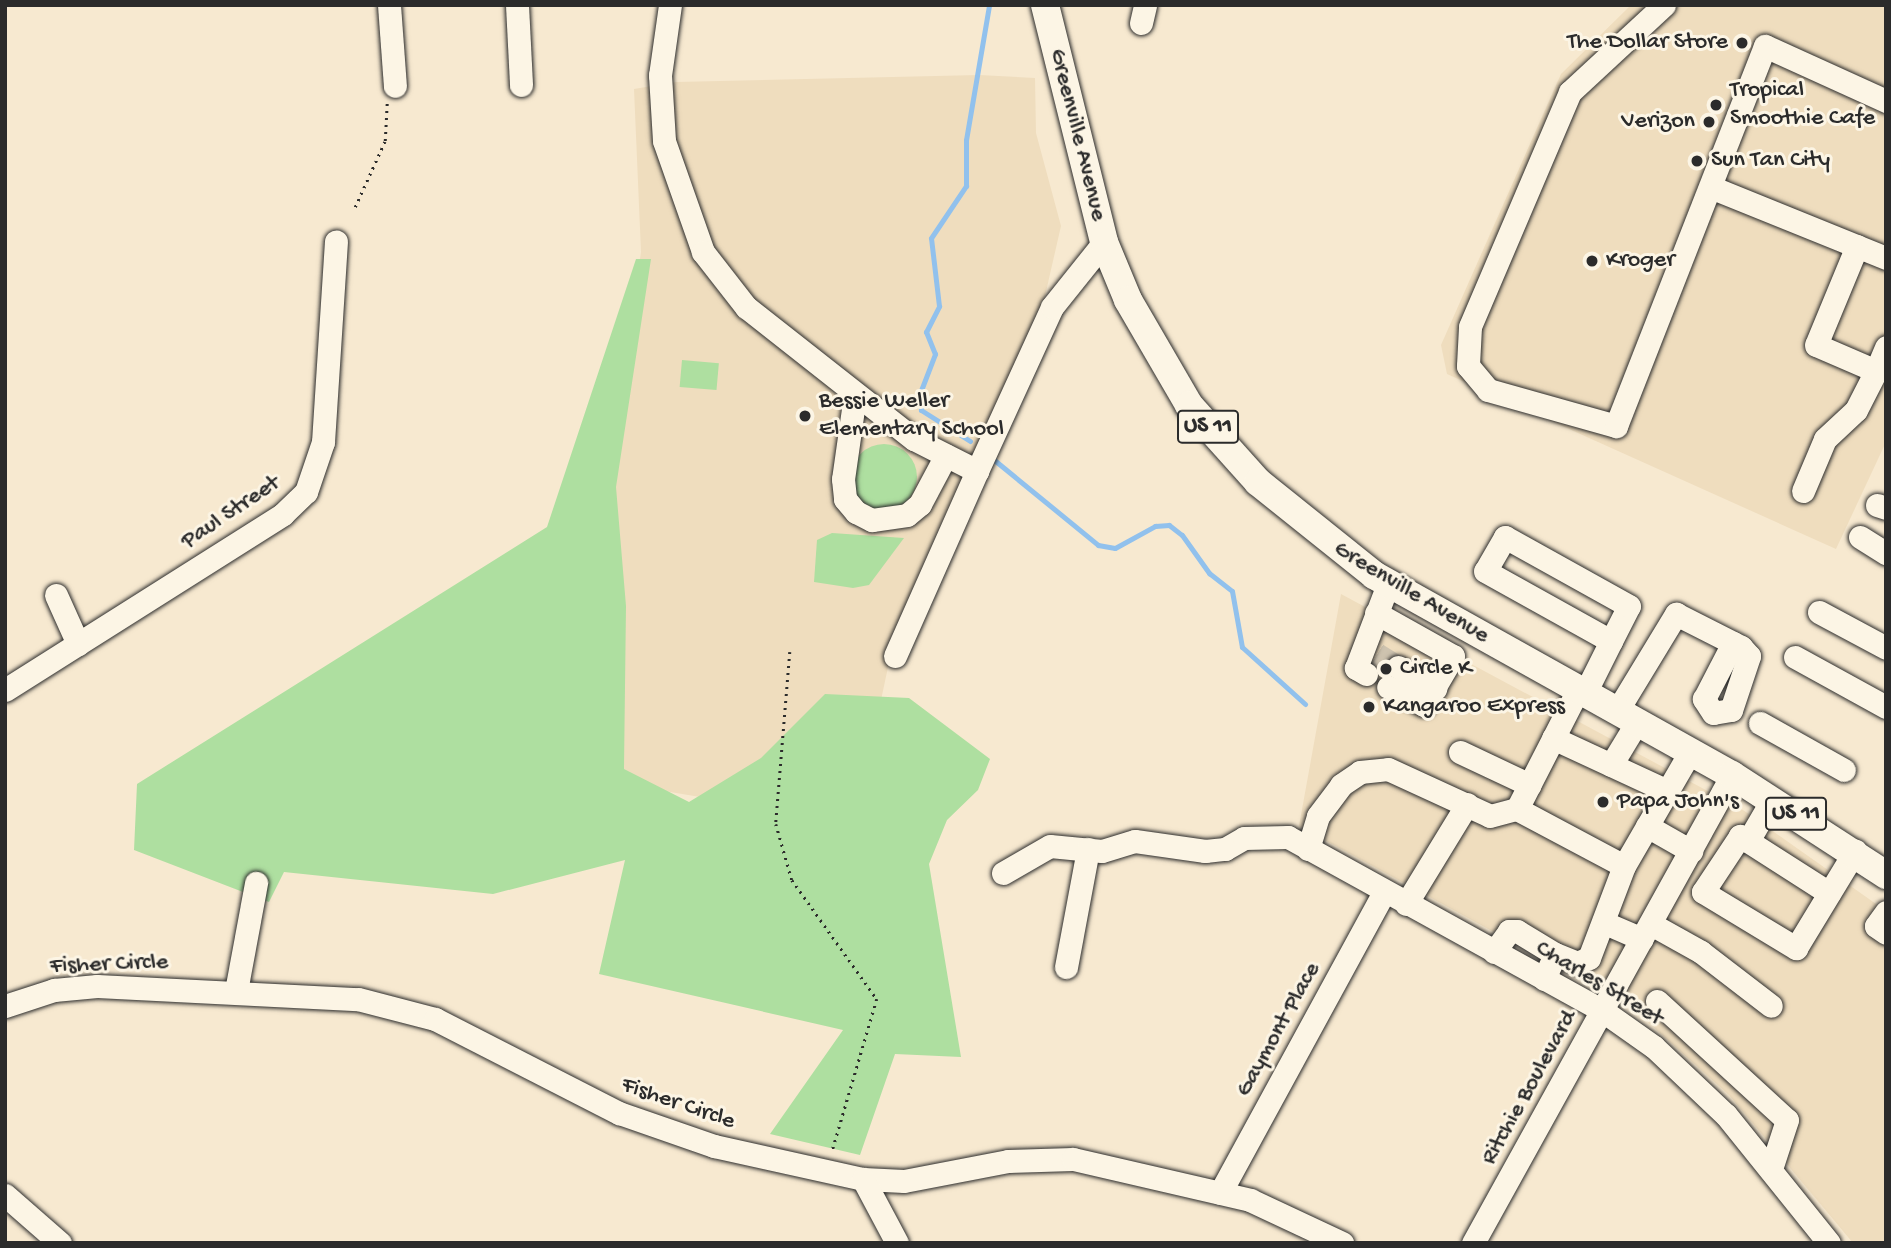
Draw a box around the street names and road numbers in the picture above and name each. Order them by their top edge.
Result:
street label: Greenville Avenue [1042,46,1112,224]
road number: US 11 [1176,408,1240,446]
street label: Paul Street [176,470,286,556]
street label: Greenville Avenue [1328,535,1494,651]
road number: US 11 [1764,794,1828,834]
street label: Charles Street [1530,935,1668,1033]
street label: Fisher Circle [49,949,169,981]
street label: Gaymont Place [1230,958,1328,1102]
street label: Ritchie Boulevard [1476,1006,1584,1170]
street label: Fisher Circle [617,1071,739,1137]

